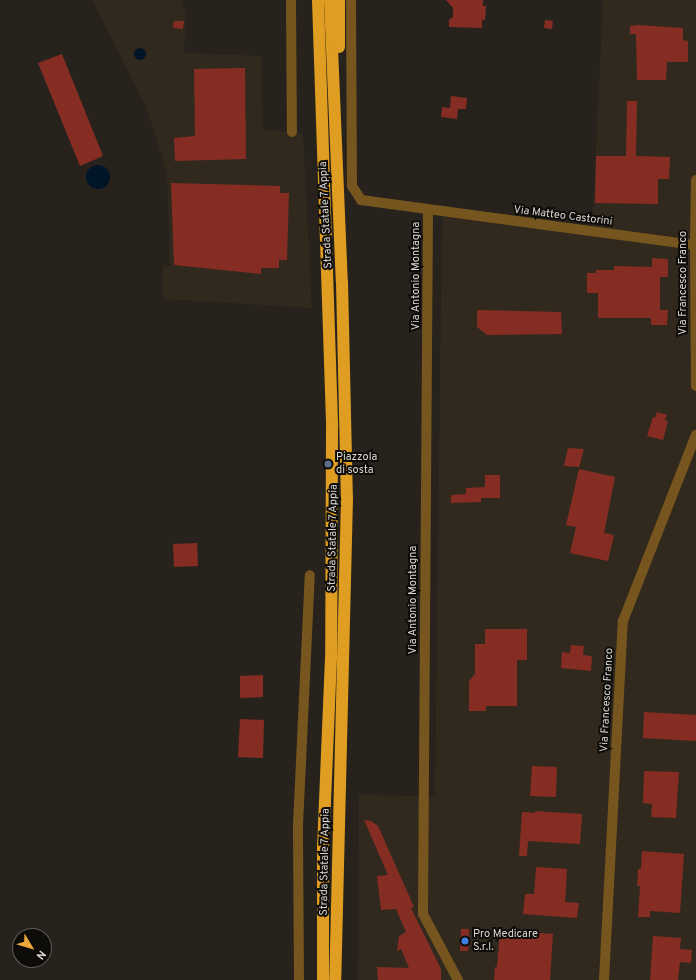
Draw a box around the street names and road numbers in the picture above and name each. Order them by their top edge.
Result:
street label: Strada Statale 7 Appia [317,160,335,270]
street label: Via Matteo Castorini [513,203,613,229]
street label: Via Antonio Montagna [409,222,423,330]
street label: Via Francesco Franco [676,231,690,335]
street label: Strada Statale 7 Appia [325,483,341,593]
street label: Via Antonio Montagna [406,546,420,654]
street label: Via Francesco Franco [598,648,616,752]
street label: Strada Statale 7 Appia [317,807,333,917]

